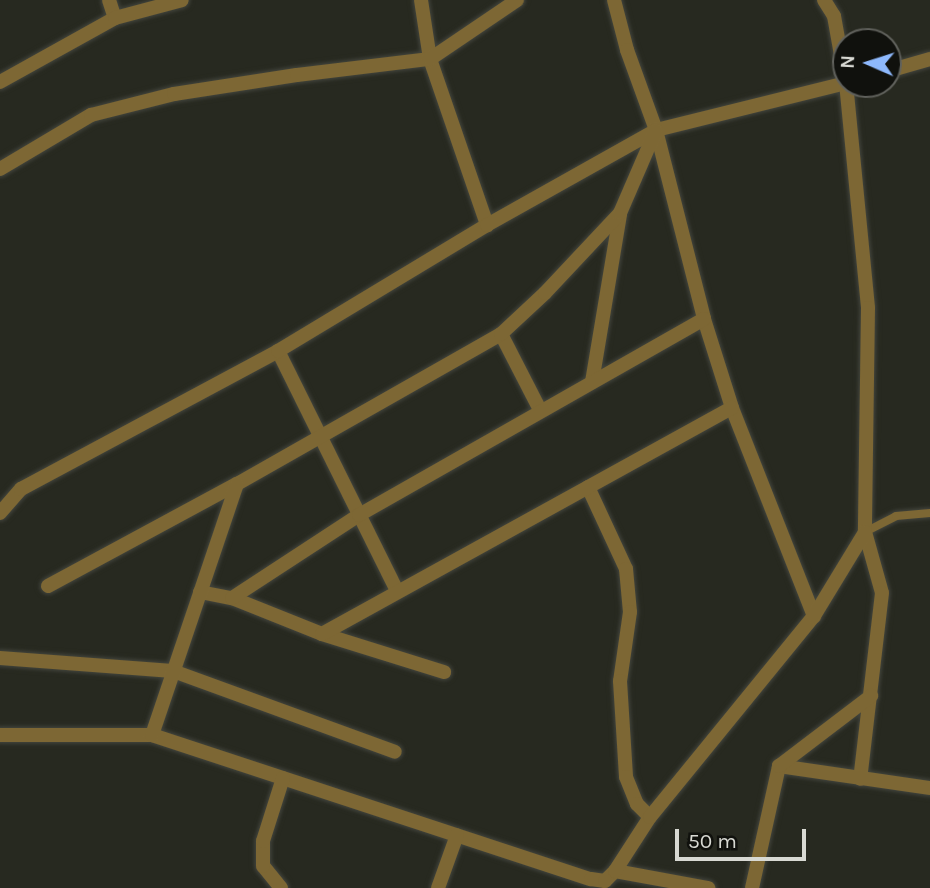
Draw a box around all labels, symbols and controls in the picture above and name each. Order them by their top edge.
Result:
north arrow [832,28,902,98]
text: N [837,55,859,69]
scale bar [678,814,809,858]
text: 50 m [688,829,737,853]

